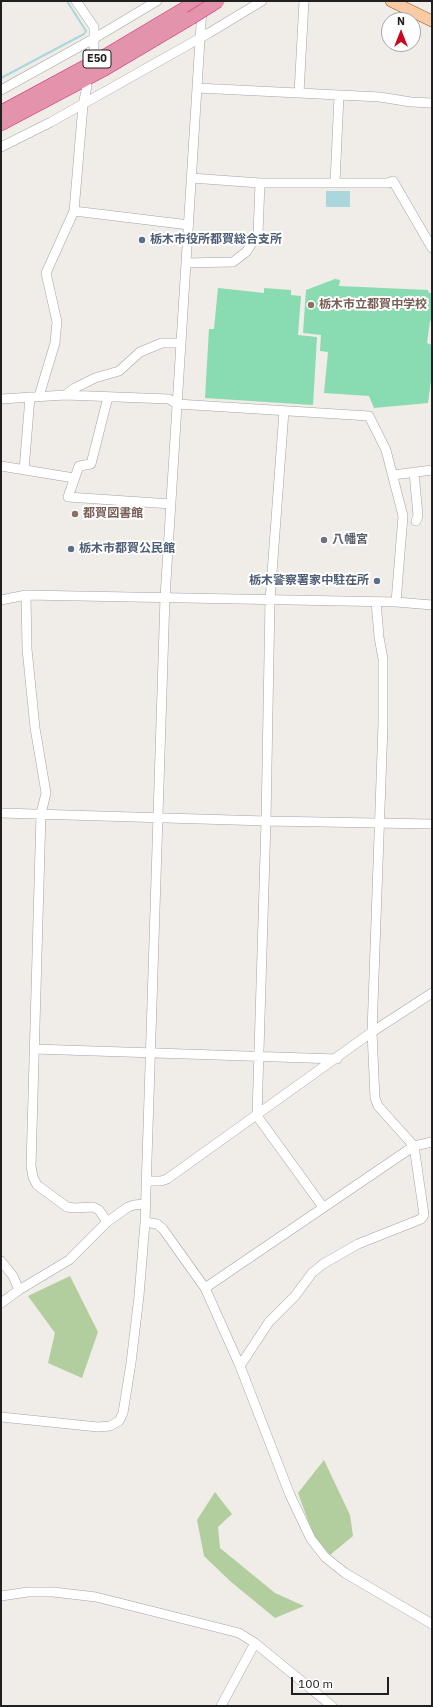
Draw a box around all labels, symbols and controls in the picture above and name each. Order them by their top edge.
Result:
north arrow [381,12,421,52]
text: N [397,14,405,28]
road number: E50 [83,50,111,68]
place label: 栃木市役所都賀総合支所 [150,233,282,247]
marker: 栃木市役所都賀総合支所 [137,235,147,245]
place label: 栃木市立都賀中学校 [319,298,427,312]
marker: 栃木市立都賀中学校 [306,300,316,310]
place label: 都賀図書館 [83,507,143,521]
marker: 都賀図書館 [70,509,80,519]
place label: 八幡宮 [332,533,368,547]
marker: 八幡宮 [319,535,329,545]
place label: 栃木市都賀公民館 [79,542,175,556]
marker: 栃木市都賀公民館 [66,544,76,554]
place label: 栃木警察署家中駐在所 [249,574,369,588]
marker: 栃木警察署家中駐在所 [372,576,382,586]
scale bar [293,1669,391,1695]
text: 100 m [298,1676,333,1691]

